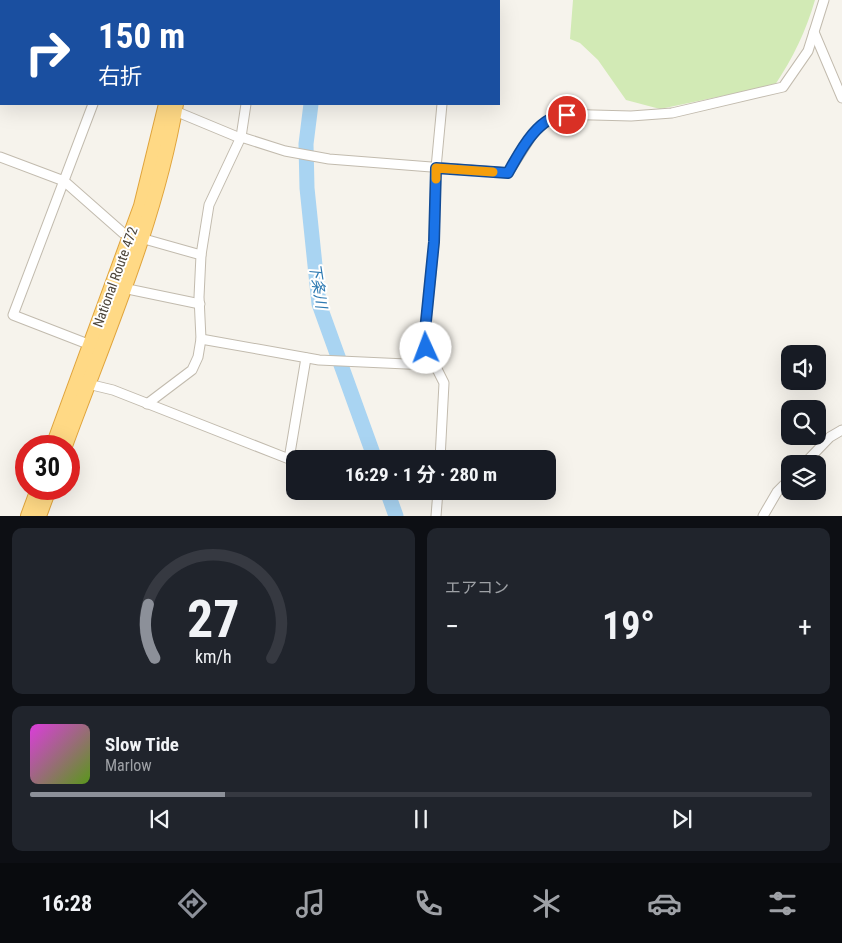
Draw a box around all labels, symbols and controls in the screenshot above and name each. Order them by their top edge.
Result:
text: 150 m [98,16,185,57]
icon: right [15,20,80,85]
text: 右折 [98,64,142,89]
pin [546,94,588,136]
icon: arrive [553,101,581,129]
street label: National Route 472 [89,225,141,329]
water label: 下条川 [306,262,331,312]
position arrow [399,321,451,373]
map controls [781,345,826,500]
button: sound [781,345,826,390]
button: search [781,400,826,445]
speed limit sign: 30 [15,435,80,500]
button: layers [781,455,826,500]
text: 16:29 · 1 分 · 280 m [345,463,497,486]
text: エアコン [445,578,509,597]
text: 27 [187,589,240,650]
text: 19° [602,604,655,648]
text: − [445,610,459,643]
text: + [798,610,812,643]
text: km/h [195,646,232,667]
text: Slow Tide [105,733,179,756]
text: Marlow [105,756,152,775]
icon: previous [146,805,174,833]
icon: pause [407,805,435,833]
icon: next [668,805,696,833]
icon: directions [175,886,210,921]
icon: music [293,886,328,921]
icon: phone [411,886,446,921]
icon: climate [529,886,564,921]
icon: car [647,886,682,921]
icon: filters [765,886,800,921]
text: 16:28 [42,891,92,916]

